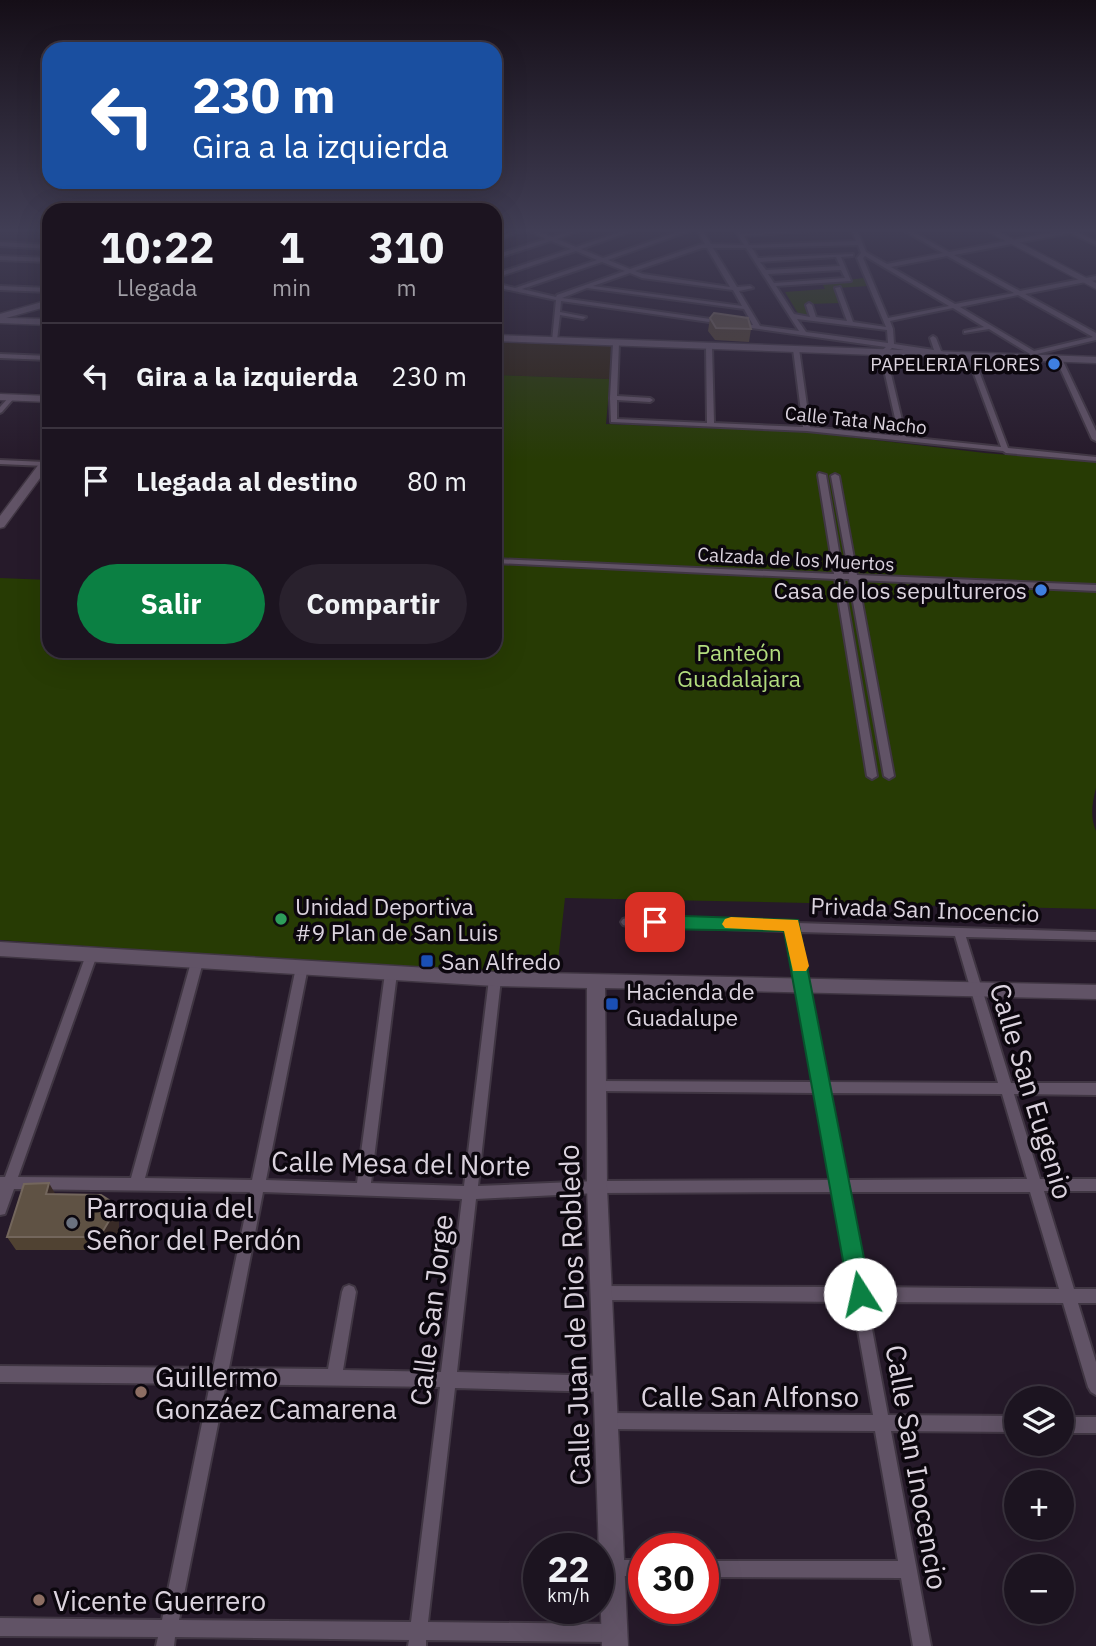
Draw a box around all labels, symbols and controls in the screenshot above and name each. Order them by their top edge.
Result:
text: 230 m [192,63,336,126]
icon: left [77,70,168,161]
text: Gira a la izquierda [192,125,449,167]
text: 10:22 [100,220,214,275]
text: 1 [279,220,304,275]
text: 310 [369,220,444,275]
text: Llegada [117,272,197,302]
text: min [272,272,311,302]
text: m [396,272,417,302]
place label: PAPELERIA FLORES [870,352,1040,376]
marker: PAPELERIA FLORES [1046,356,1062,372]
icon: left [77,357,115,395]
text: Gira a la izquierda [136,359,358,393]
text: 230 m [391,359,467,393]
street label: Calle Tata Nacho [784,401,928,439]
icon: arrive [77,462,115,500]
text: Llegada al destino [136,464,358,498]
text: 80 m [407,464,467,498]
street label: Calzada de los Muertos [697,542,895,576]
button: Salir [77,564,265,644]
button: Compartir [279,564,467,644]
place label: Casa de los sepultureros [773,575,1027,605]
marker: Casa de los sepultureros [1033,582,1049,598]
park label: Panteón Guadalajara [677,637,801,693]
street label: Privada San Inocencio [810,890,1040,928]
place label: Unidad Deportiva #9 Plan de San Luis [295,891,498,947]
pin [625,892,685,952]
icon: arrive [636,903,674,941]
marker: Unidad Deportiva #9 Plan de San Luis [273,911,289,927]
place label: San Alfredo [441,946,561,976]
marker: San Alfredo [419,953,435,969]
place label: Hacienda de Guadalupe [626,976,755,1032]
street label: Calle San Eugenio [982,979,1082,1203]
marker: Hacienda de Guadalupe [604,996,620,1012]
street label: Calle Mesa del Norte [271,1142,531,1184]
street label: Calle Juan de Dios Robledo [550,1144,598,1486]
place label: Parroquia del Señor del Perdón [86,1189,302,1258]
street label: Calle San Jorge [401,1212,461,1408]
marker: Parroquia del Señor del Perdón [64,1215,80,1231]
position arrow [823,1257,897,1331]
street label: Calle San Inocencio [877,1342,957,1592]
place label: Guillermo Gonzáez Camarena [155,1358,397,1427]
street label: Calle San Alfonso [641,1378,859,1415]
marker: Guillermo Gonzáez Camarena [133,1384,149,1400]
map controls [1004,1386,1074,1624]
button: layers [1004,1386,1074,1456]
button: + [1004,1470,1074,1540]
speed limit sign: 30 [628,1533,719,1624]
text: 22 [547,1546,590,1592]
button: − [1004,1554,1074,1624]
place label: Vicente Guerrero [53,1582,266,1619]
text: km/h [547,1584,590,1607]
marker: Vicente Guerrero [31,1592,47,1608]

